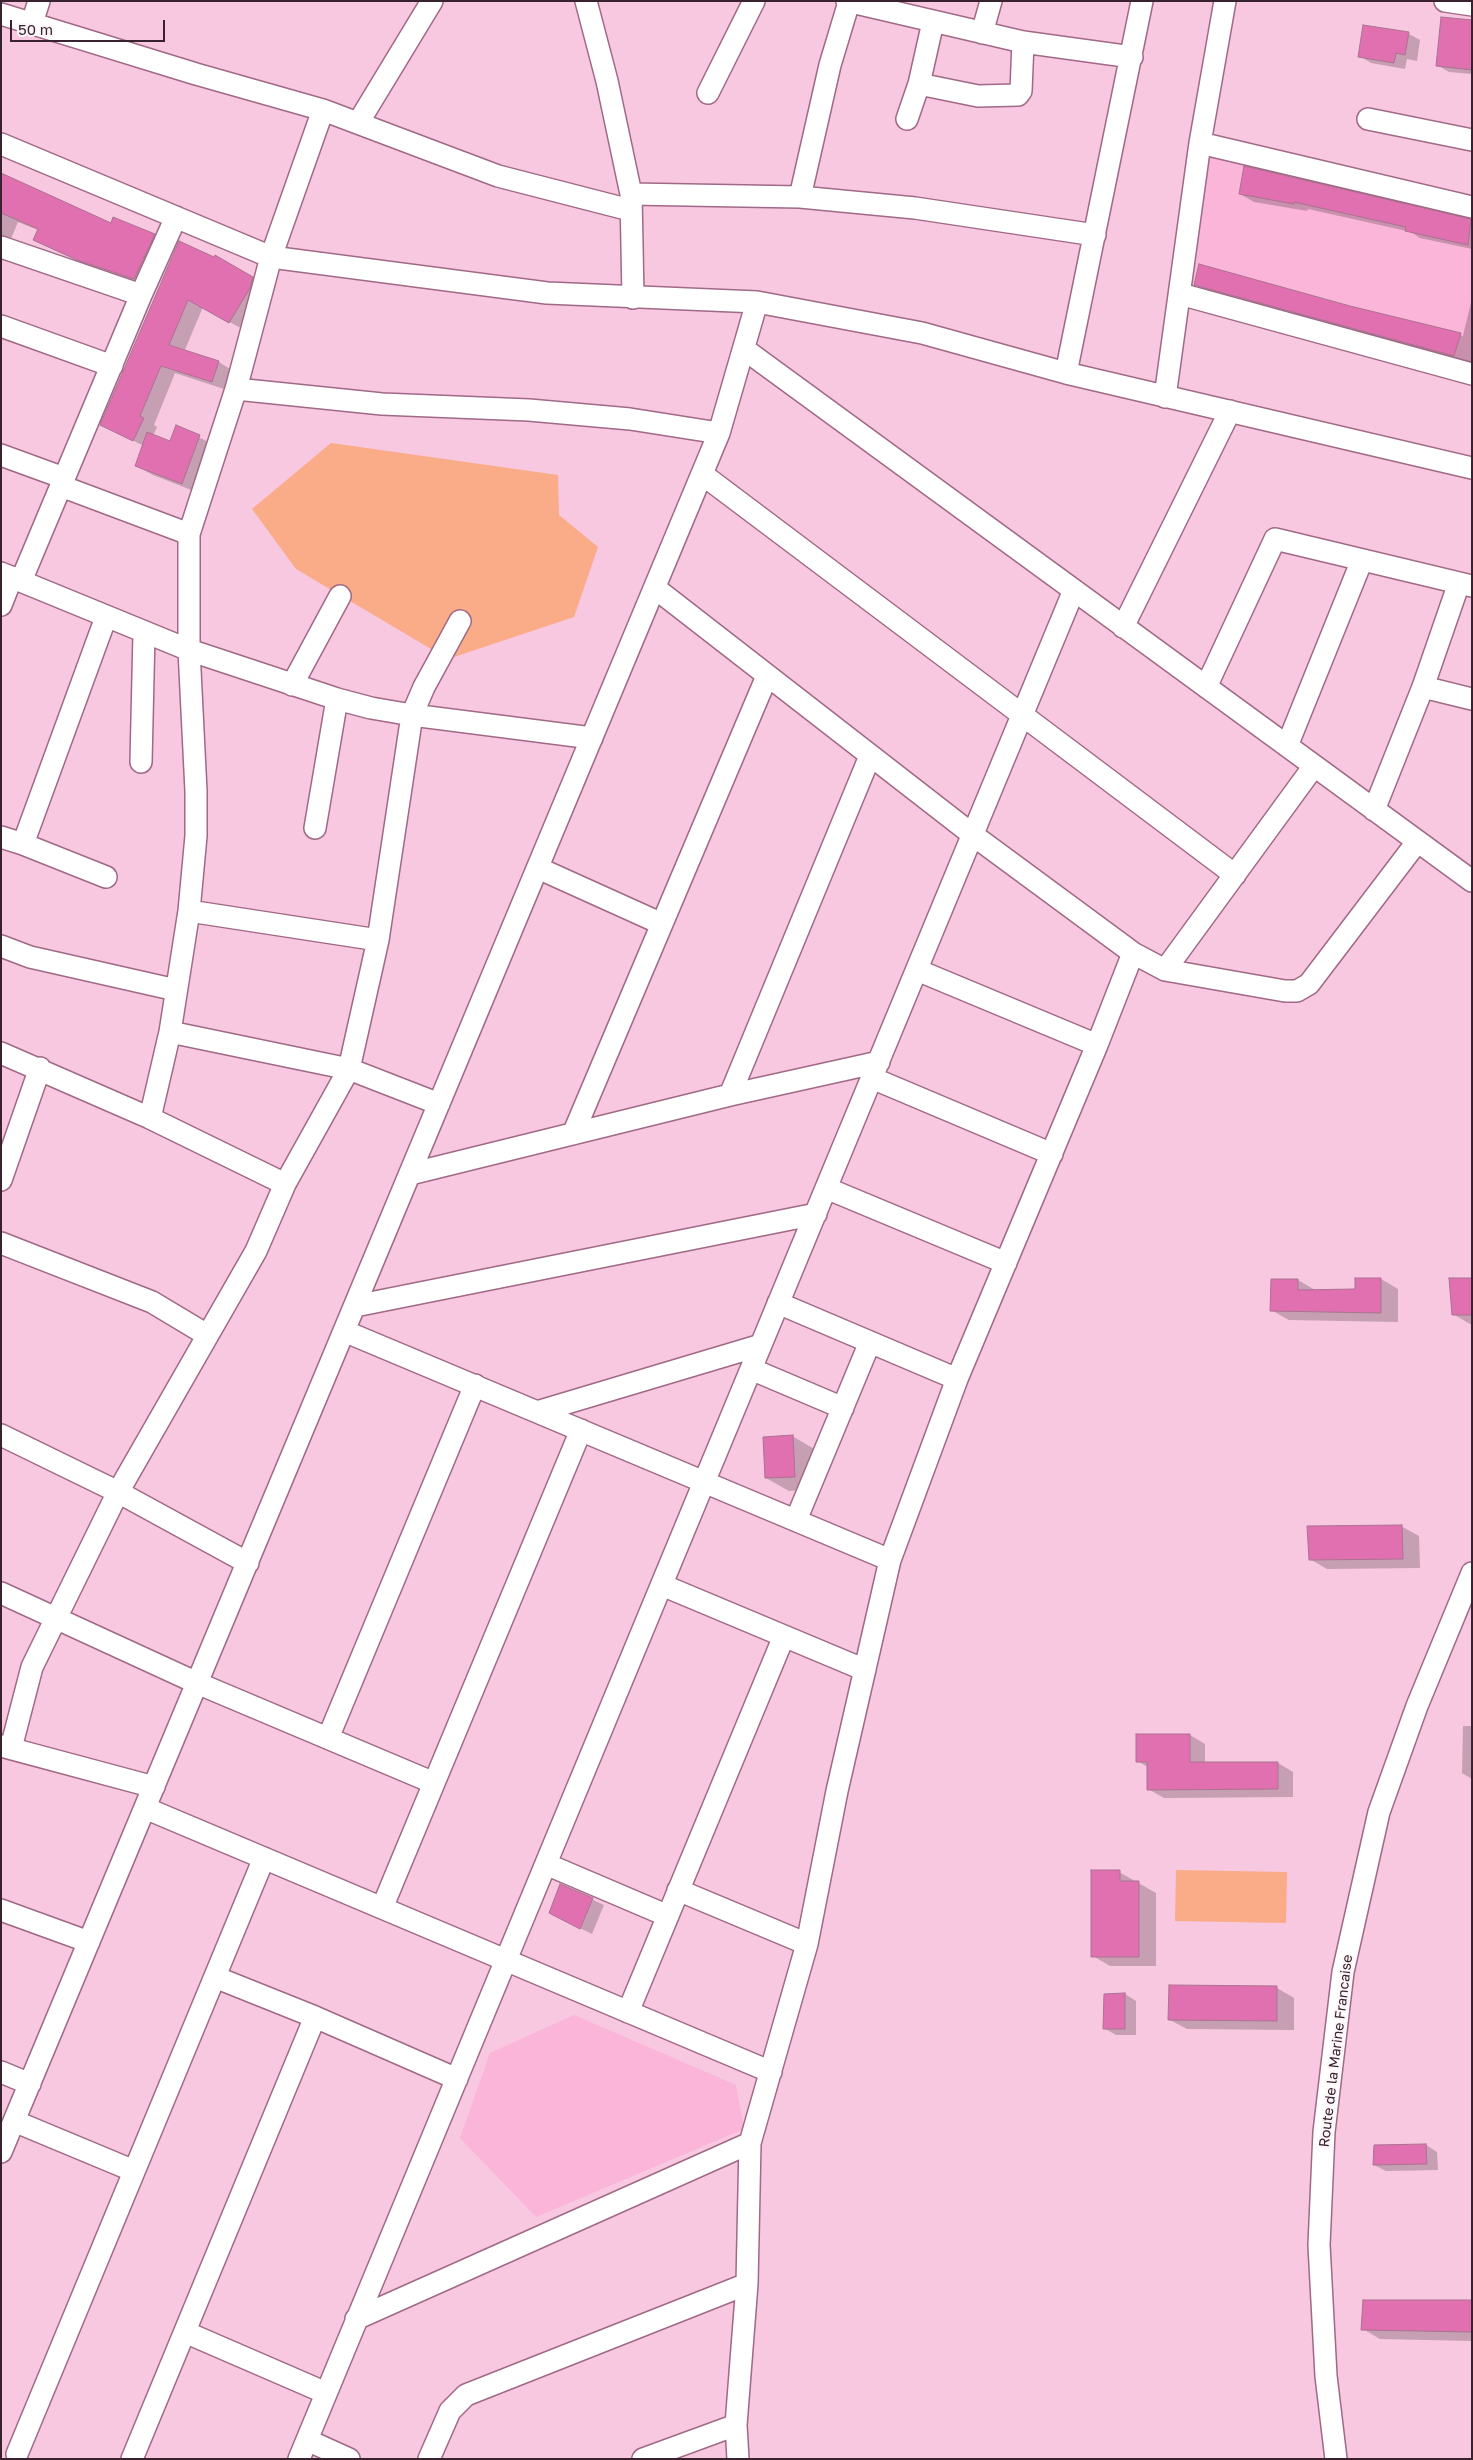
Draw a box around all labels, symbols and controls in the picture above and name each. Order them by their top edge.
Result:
scale bar [12,10,168,42]
text: 50 m [18,20,53,38]
street label: Route de la Marine Francaise [1316,1954,1356,2148]

